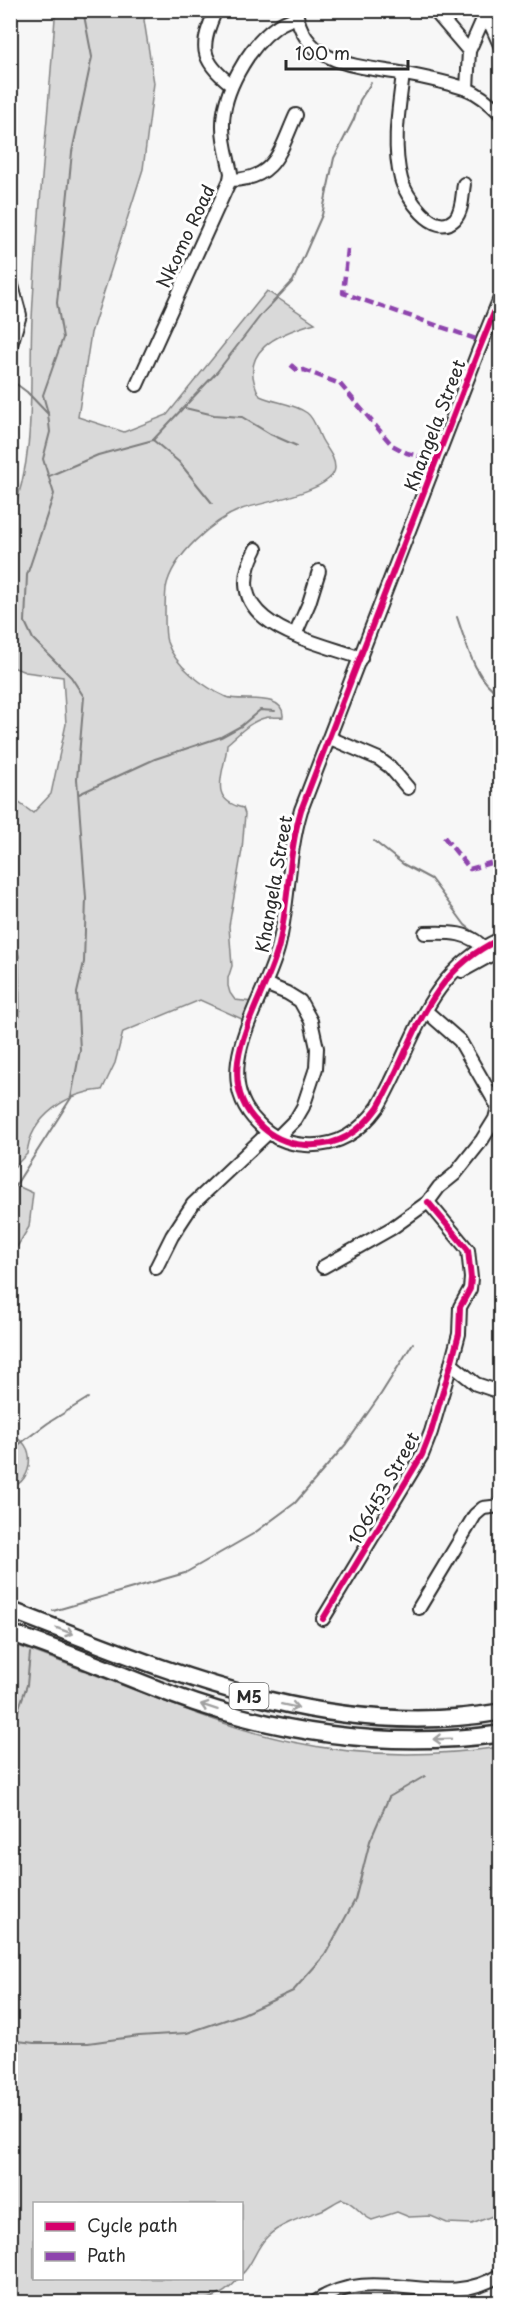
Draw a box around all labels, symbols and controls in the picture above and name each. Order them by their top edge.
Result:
scale bar [286,33,408,71]
text: 100 m [295,39,350,66]
street label: Nkomo Road [149,180,221,292]
street label: Khangela Street [396,355,472,495]
street label: Khangela Street [248,813,298,955]
street label: 106453 Street [341,1426,425,1550]
one-way arrow [55,1626,74,1637]
road number: M5 [230,1683,268,1709]
one-way arrow [200,1701,219,1712]
one-way arrow [279,1701,299,1712]
one-way arrow [433,1733,453,1745]
legend [33,2202,243,2280]
text: Cycle path [87,2211,178,2238]
text: Path [87,2241,126,2268]

